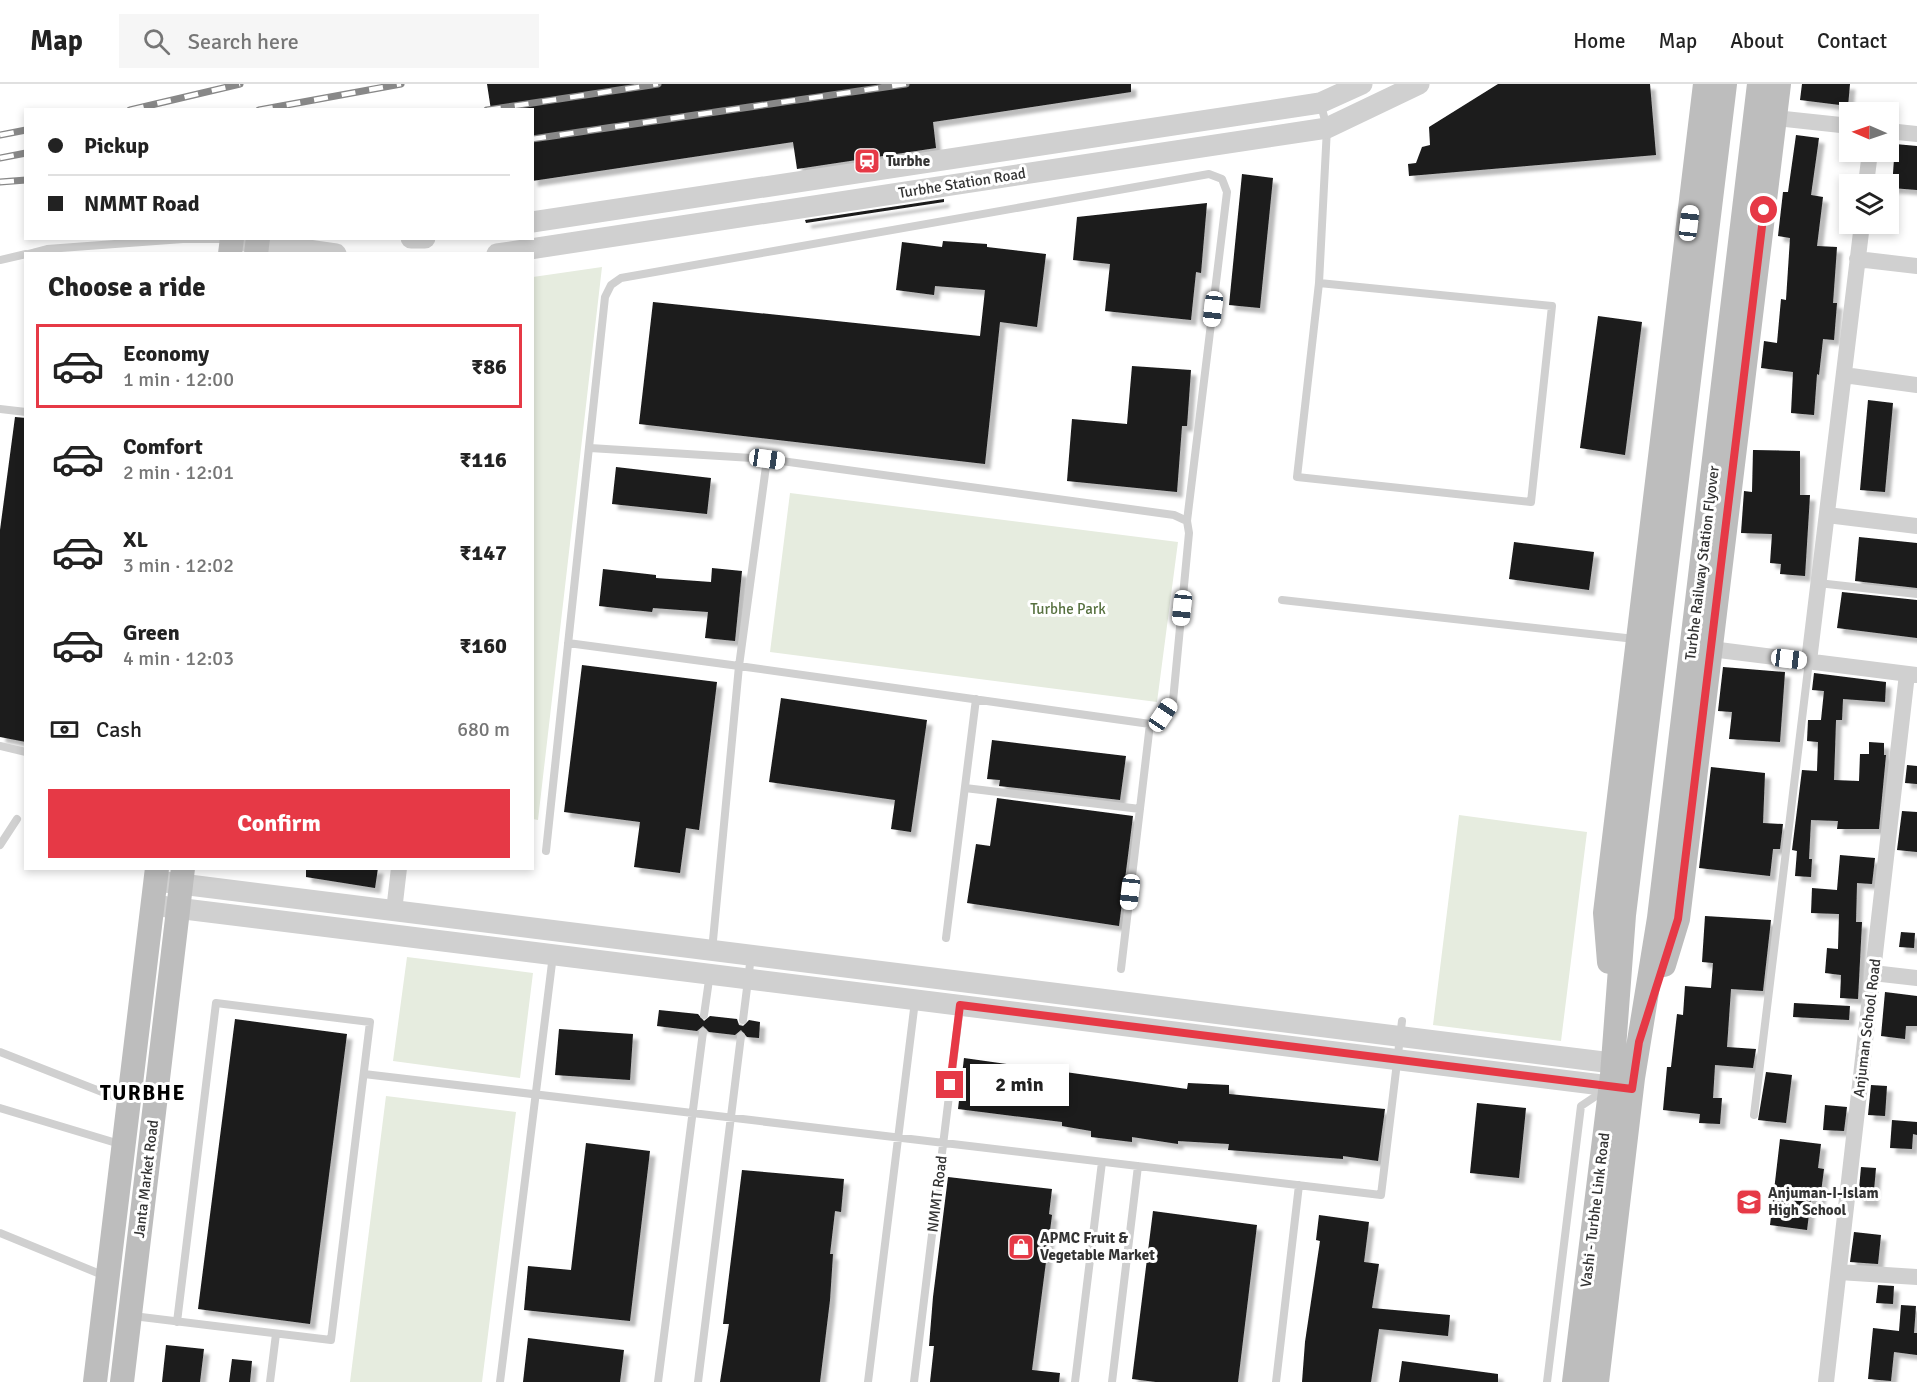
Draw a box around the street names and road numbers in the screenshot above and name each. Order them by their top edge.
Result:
street label: Turbhe Station Road [897,164,1027,202]
street label: Turbhe Railway Station Flyover [1681,464,1723,661]
street label: Anjuman School Road [1850,958,1884,1098]
street label: Janta Market Road [130,1119,162,1239]
street label: Vashi - Turbhe Link Road [1577,1132,1613,1288]
street label: NMMT Road [923,1155,951,1233]

